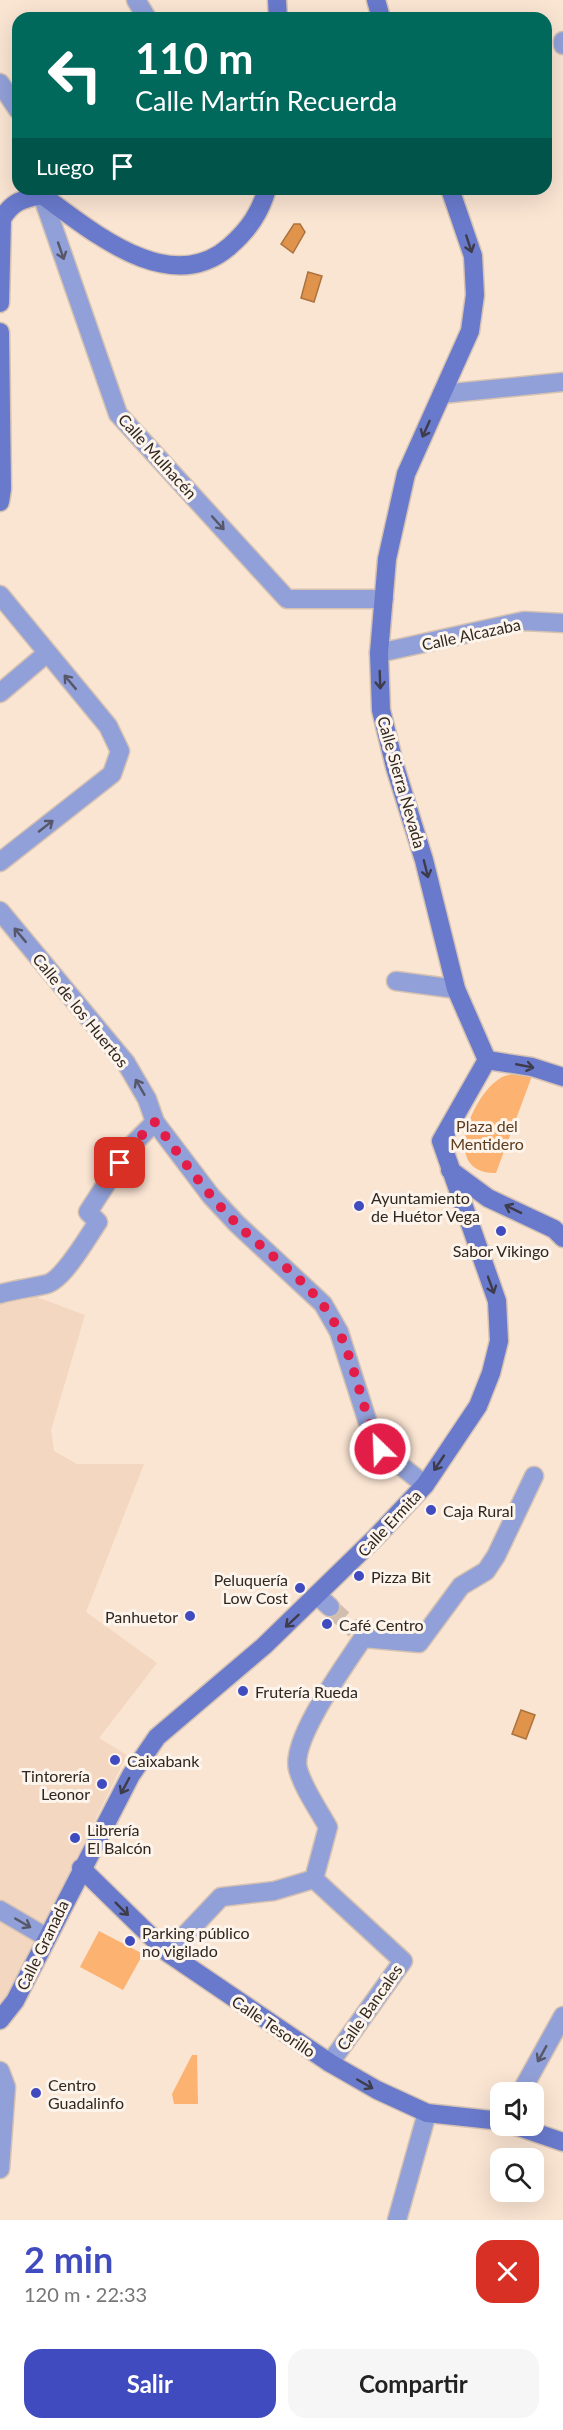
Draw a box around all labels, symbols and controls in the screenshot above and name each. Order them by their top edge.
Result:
text: 110 m [135,33,253,83]
icon: left [36,36,114,114]
text: Calle Martín Recuerda [135,84,397,117]
icon: arrive [106,150,139,183]
text: Luego [36,153,94,180]
one-way arrow [464,234,475,253]
one-way arrow [57,241,68,260]
street label: Calle Mulhacén [115,410,201,502]
one-way arrow [420,420,432,438]
one-way arrow [211,516,225,531]
street label: Calle Alcazaba [420,614,522,654]
one-way arrow [374,670,386,690]
one-way arrow [63,674,76,690]
street label: Calle Sierra Nevada [374,714,430,850]
one-way arrow [38,820,54,833]
one-way arrow [421,859,433,878]
one-way arrow [13,928,27,943]
street label: Calle de los Huertos [29,949,133,1071]
one-way arrow [515,1061,535,1072]
one-way arrow [134,1079,146,1096]
park label: Plaza del Mentidero [450,1116,524,1153]
pin [94,1137,145,1188]
icon: arrive [103,1146,136,1179]
place label: Ayuntamiento de Huétor Vega [371,1188,480,1225]
marker: Ayuntamiento de Huétor Vega [352,1199,366,1213]
one-way arrow [504,1203,522,1215]
marker: Sabor Vikingo [494,1224,508,1238]
place label: Sabor Vikingo [453,1241,549,1260]
one-way arrow [487,1275,498,1294]
position arrow [348,1417,412,1481]
one-way arrow [433,1455,445,1471]
street label: Calle Ermita [353,1486,425,1560]
place label: Caja Rural [443,1501,514,1520]
marker: Caja Rural [424,1503,438,1517]
place label: Pizza Bit [371,1567,431,1586]
marker: Pizza Bit [352,1569,366,1583]
place label: Peluquería Low Cost [214,1570,288,1607]
marker: Peluquería Low Cost [293,1581,307,1595]
place label: Panhuetor [105,1607,178,1626]
marker: Panhuetor [183,1609,197,1623]
one-way arrow [284,1613,299,1628]
place label: Café Centro [339,1615,424,1634]
marker: Café Centro [320,1617,334,1631]
place label: Frutería Rueda [255,1682,358,1701]
marker: Frutería Rueda [236,1684,250,1698]
place label: Caixabank [127,1751,200,1770]
marker: Caixabank [108,1753,122,1767]
place label: Tintorería Leonor [22,1766,90,1803]
marker: Tintorería Leonor [95,1777,109,1791]
one-way arrow [119,1777,131,1794]
place label: Librería El Balcón [87,1820,151,1857]
marker: Librería El Balcón [68,1831,82,1845]
street label: Calle Granada [12,1897,72,1993]
one-way arrow [115,1902,130,1916]
one-way arrow [14,1918,31,1930]
place label: Parking público no vigilado [142,1923,249,1960]
marker: Parking público no vigilado [123,1934,137,1948]
street label: Calle Bancales [332,1960,406,2054]
street label: Calle Tesorillo [229,1991,319,2061]
one-way arrow [536,2045,547,2063]
place label: Centro Guadalinfo [48,2075,124,2112]
one-way arrow [356,2078,373,2090]
map controls [490,2082,544,2202]
button: sound [490,2082,544,2136]
marker: Centro Guadalinfo [29,2086,43,2100]
button: search [490,2148,544,2202]
text: 2 min [24,2237,113,2281]
button: close [476,2240,539,2303]
text: 120 m · 22:33 [24,2282,147,2306]
button: Salir [24,2349,276,2418]
button: Compartir [288,2349,539,2418]

